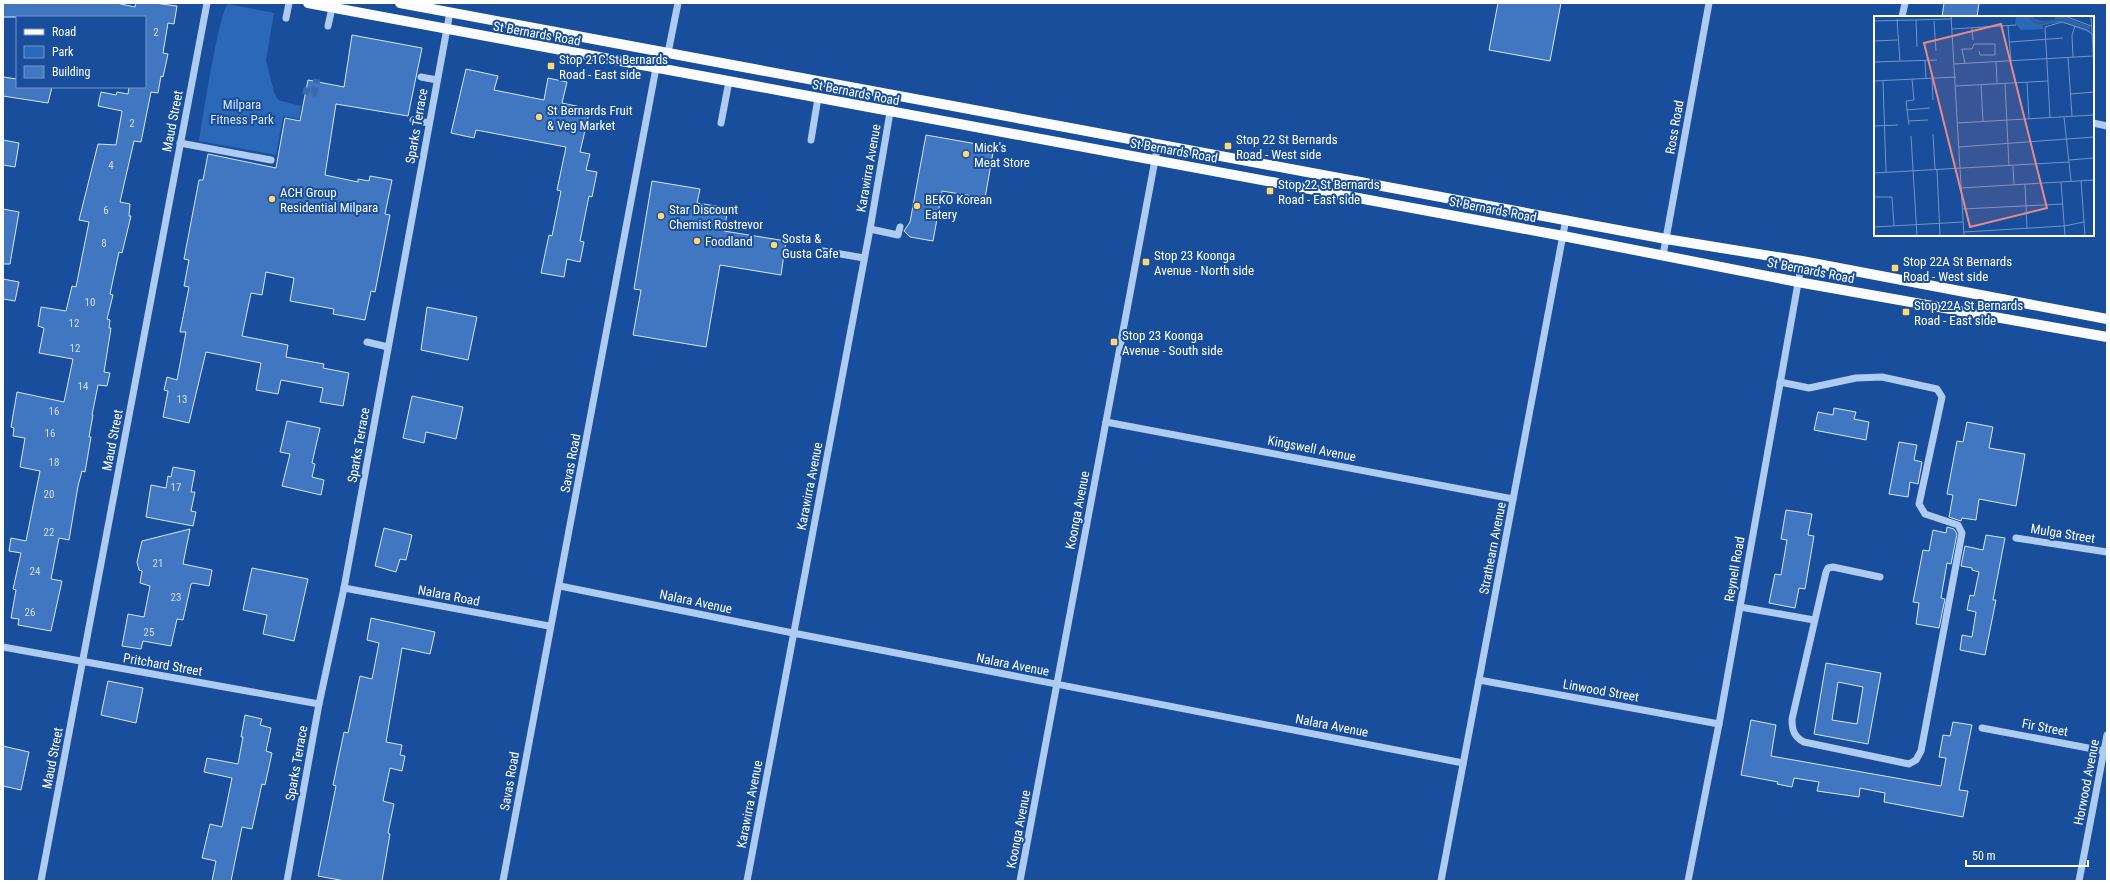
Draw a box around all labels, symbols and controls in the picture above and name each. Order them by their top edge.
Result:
legend [16,16,146,88]
inset map [1874,16,2094,236]
street label: St Bernards Road [492,18,582,49]
text: Road [52,25,76,39]
house number: 2 [153,26,159,39]
text: Park [52,45,74,59]
place label: Stop 21C St Bernards Road - East side [559,52,668,82]
marker: Stop 21C St Bernards Road - East side [546,61,556,71]
text: Building [52,65,90,79]
street label: St Bernards Road [811,77,901,108]
street label: Sparks Terrace [402,87,430,165]
street label: Maud Street [159,89,186,153]
park label: Milpara Fitness Park [210,97,274,127]
street label: Ross Road [1662,99,1687,155]
place label: St Bernards Fruit & Veg Market [547,103,633,133]
marker: St Bernards Fruit & Veg Market [534,112,544,122]
house number: 2 [129,117,135,130]
street label: Karawirra Avenue [853,123,884,213]
place label: Stop 22 St Bernards Road - West side [1236,132,1338,162]
street label: St Bernards Road [1129,135,1219,166]
place label: Mick's Meat Store [974,140,1030,170]
marker: Stop 22 St Bernards Road - West side [1223,141,1233,151]
marker: Mick's Meat Store [961,149,971,159]
house number: 4 [108,159,114,172]
place label: Stop 22 St Bernards Road - East side [1278,177,1380,207]
place label: ACH Group Residential Milpara [280,185,378,215]
marker: Stop 22 St Bernards Road - East side [1265,186,1275,196]
place label: BEKO Korean Eatery [925,192,992,222]
marker: ACH Group Residential Milpara [267,194,277,204]
street label: St Bernards Road [1448,194,1538,225]
marker: BEKO Korean Eatery [912,201,922,211]
place label: Star Discount Chemist Rostrevor [669,202,763,232]
house number: 6 [103,204,109,217]
marker: Star Discount Chemist Rostrevor [656,211,666,221]
place label: Sosta & Gusta Cafe [782,231,839,261]
place label: Foodland [705,234,753,249]
marker: Foodland [692,236,702,246]
house number: 8 [101,237,107,250]
marker: Sosta & Gusta Cafe [769,240,779,250]
place label: Stop 23 Koonga Avenue - North side [1154,248,1254,278]
place label: Stop 22A St Bernards Road - West side [1903,254,2012,284]
street label: St Bernards Road [1766,255,1856,286]
marker: Stop 23 Koonga Avenue - North side [1141,257,1151,267]
marker: Stop 22A St Bernards Road - West side [1890,263,1900,273]
house number: 10 [85,296,95,309]
place label: Stop 22A St Bernards Road - East side [1914,298,2023,328]
marker: Stop 22A St Bernards Road - East side [1901,307,1911,317]
house number: 12 [69,317,79,330]
place label: Stop 23 Koonga Avenue - South side [1122,328,1223,358]
marker: Stop 23 Koonga Avenue - South side [1109,337,1119,347]
house number: 12 [70,342,80,355]
house number: 14 [78,380,89,393]
house number: 13 [177,393,187,406]
house number: 16 [49,405,59,418]
street label: Sparks Terrace [344,406,372,484]
street label: Maud Street [99,408,126,472]
house number: 16 [45,427,55,440]
street label: Savas Road [557,432,584,494]
street label: Kingswell Avenue [1266,433,1357,464]
street label: Karawirra Avenue [794,441,825,531]
house number: 18 [49,456,59,469]
street label: Koonga Avenue [1063,470,1092,550]
house number: 17 [171,481,181,494]
house number: 20 [44,488,54,501]
street label: Strathearn Avenue [1476,501,1509,595]
street label: Mulga Street [2030,521,2096,546]
house number: 22 [44,526,54,539]
street label: Reynell Road [1721,535,1748,603]
house number: 21 [153,557,163,570]
house number: 24 [30,565,41,578]
street label: Nalara Road [417,582,481,609]
street label: Nalara Avenue [658,586,734,617]
house number: 23 [171,591,181,604]
house number: 26 [25,606,35,619]
house number: 25 [144,626,154,639]
street label: Pritchard Street [122,650,204,679]
street label: Nalara Avenue [975,650,1051,679]
street label: Linwood Street [1562,676,1640,705]
street label: Nalara Avenue [1294,711,1370,740]
street label: Fir Street [2021,716,2069,739]
street label: Sparks Terrace [282,724,310,802]
street label: Maud Street [39,726,66,790]
street label: Horwood Avenue [2071,738,2102,826]
street label: Savas Road [497,750,522,812]
street label: Karawirra Avenue [734,759,765,849]
street label: Koonga Avenue [1004,789,1033,869]
scale bar [1966,842,2088,868]
text: 50 m [1972,849,1996,863]

